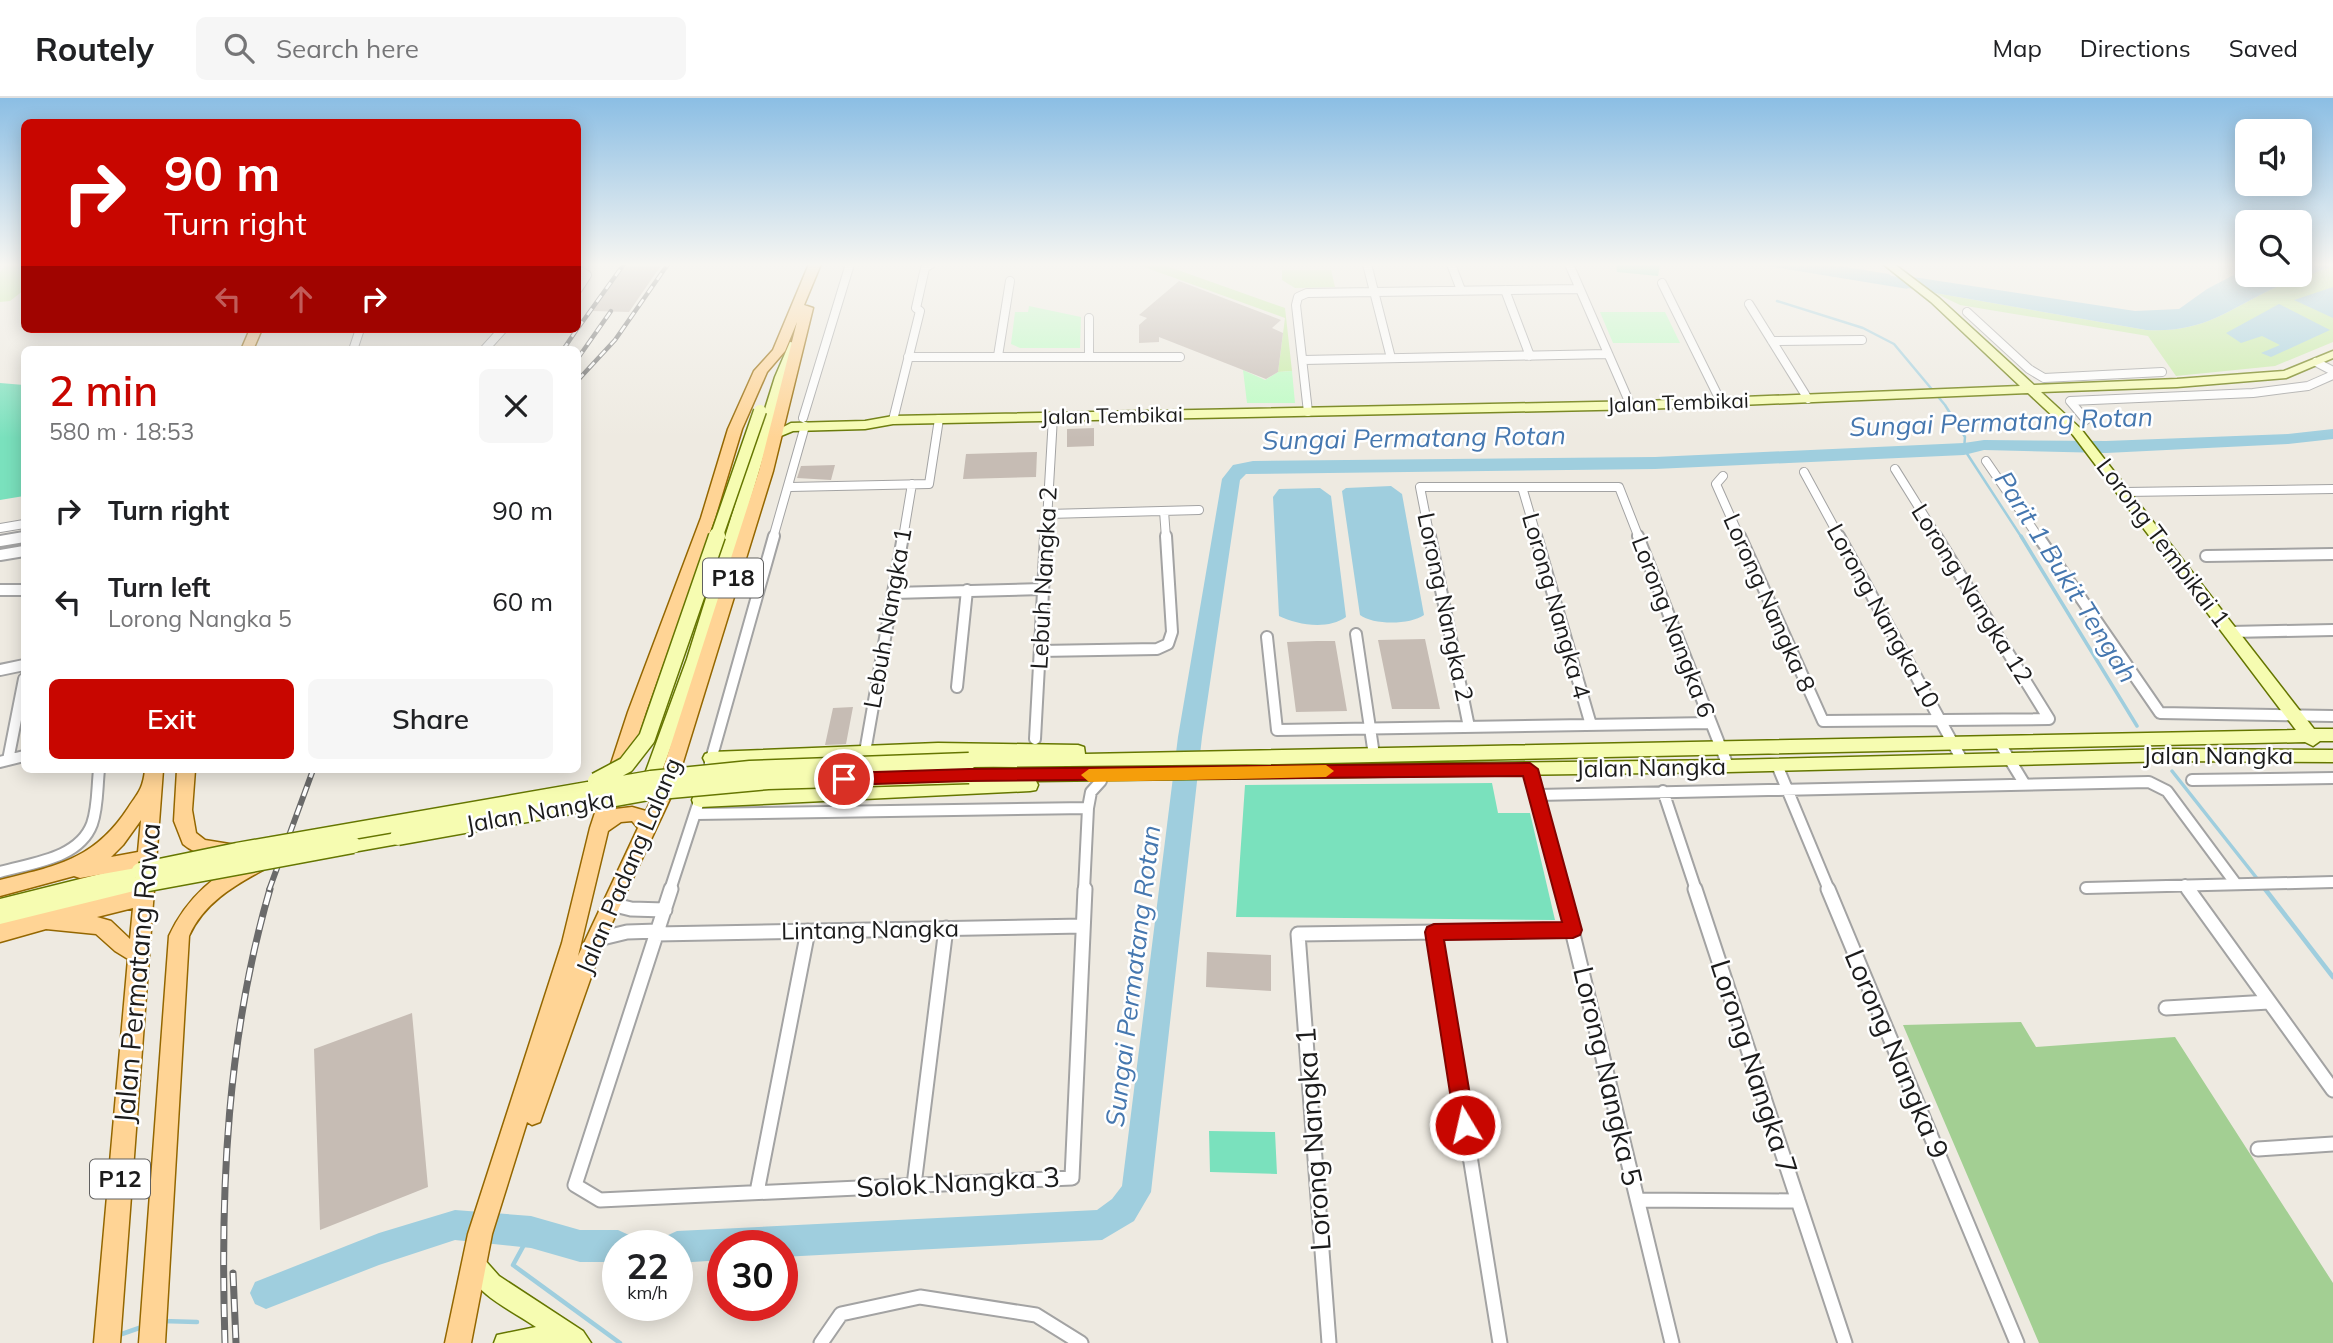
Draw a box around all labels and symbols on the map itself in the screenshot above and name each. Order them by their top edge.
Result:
street label: Jalan Tembikai [1607,387,1749,417]
water label: Sungai Permatang Rotan [1849,400,2153,443]
street label: Jalan Tembikai [1041,401,1183,429]
water label: Sungai Permatang Rotan [1262,418,1566,457]
street label: Lorong Tembikai 1 [2091,452,2237,633]
water label: Parit 1 Bukit Tengah [1988,465,2145,689]
street label: Lebuh Nangka 2 [1023,486,1063,670]
street label: Lorong Nangka 12 [1905,498,2040,689]
street label: Lorong Nangka 4 [1516,509,1598,702]
street label: Lorong Nangka 8 [1717,509,1823,696]
street label: Lorong Nangka 2 [1411,510,1481,704]
street label: Lorong Nangka 10 [1821,518,1947,713]
street label: Lebuh Nangka 1 [856,525,918,710]
street label: Lorong Nangka 6 [1626,532,1722,722]
road number: P18 [703,558,763,598]
street label: Jalan Nangka [2143,740,2293,770]
pin [814,749,874,809]
street label: Jalan Nangka [1576,751,1726,783]
street label: Jalan Padang Lalang [569,753,687,978]
street label: Jalan Nangka [463,783,616,839]
street label: Jalan Permatang Rawa [106,821,167,1125]
water label: Sungai Permatang Rotan [1098,823,1167,1129]
street label: Lintang Nangka [781,912,959,946]
street label: Lorong Nangka 9 [1838,944,1957,1164]
street label: Lorong Nangka 7 [1703,955,1806,1179]
street label: Lorong Nangka 5 [1566,963,1651,1189]
street label: Lorong Nangka 1 [1287,1026,1338,1252]
position arrow [1428,1088,1502,1162]
street label: Solok Nangka 3 [855,1159,1061,1204]
road number: P12 [90,1160,150,1198]
speed limit sign: 30 [707,1230,798,1321]

